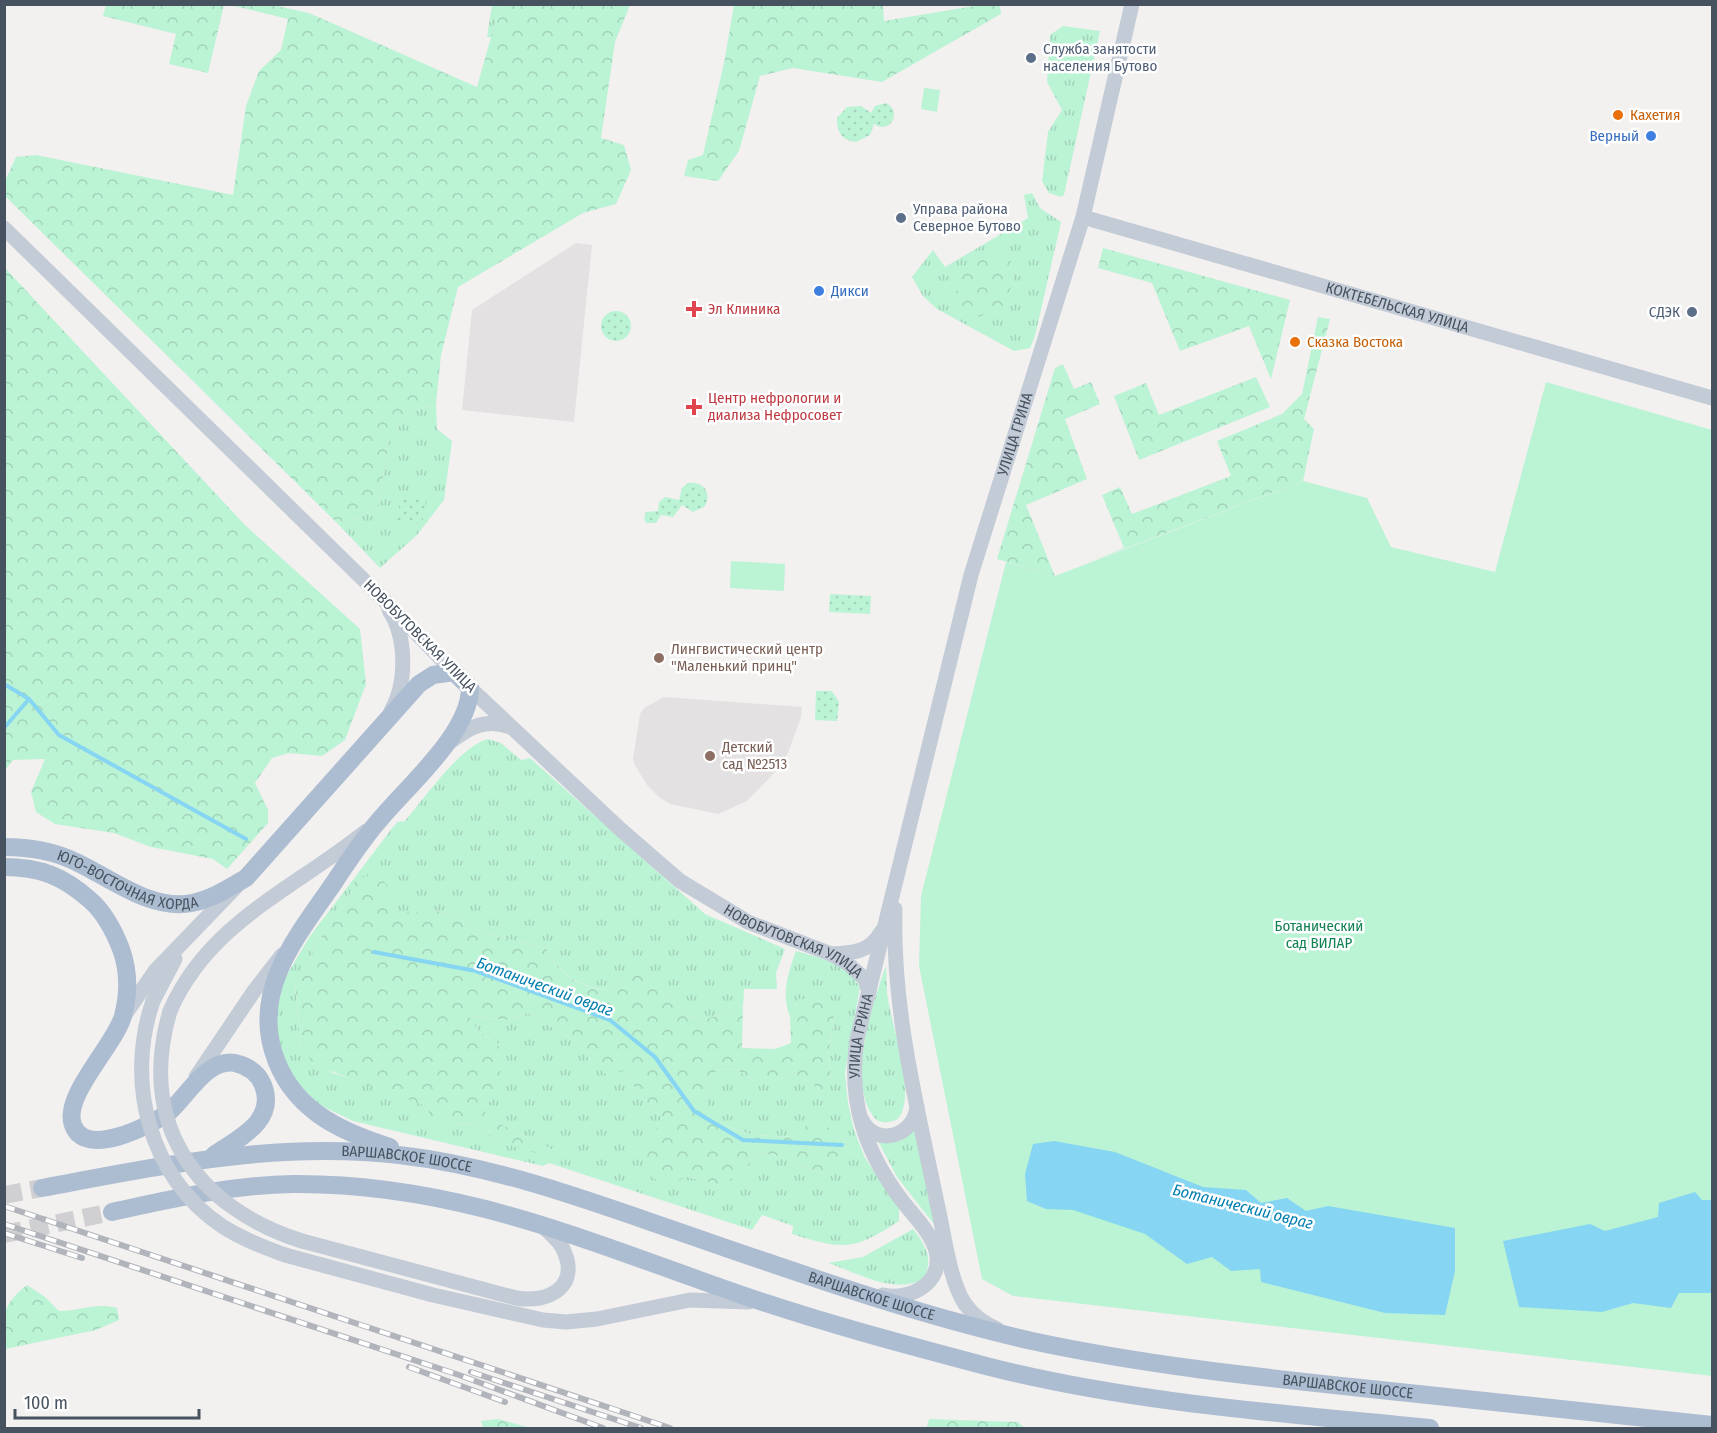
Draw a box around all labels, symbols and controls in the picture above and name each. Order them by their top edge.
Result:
place label: Служба занятости населения Бутово [1043,40,1157,75]
marker: Служба занятости населения Бутово [1024,51,1038,65]
place label: Кахетия [1630,106,1680,124]
marker: Кахетия [1611,108,1625,122]
place label: Верный [1589,127,1639,145]
marker: Верный [1644,129,1658,143]
place label: Управа района Северное Бутово [912,200,1021,235]
marker: Управа района Северное Бутово [894,211,908,225]
street label: КОКТЕБЕЛЬСКАЯ УЛИЦА [1324,278,1471,337]
place label: Дикси [830,282,869,300]
marker: Дикси [812,284,826,298]
marker: Эл Клиника [685,300,703,318]
place label: Эл Клиника [708,300,780,318]
place label: СДЭК [1649,303,1680,321]
marker: СДЭК [1685,305,1699,319]
place label: Сказка Востока [1307,333,1403,351]
marker: Сказка Востока [1288,335,1302,349]
place label: Центр нефрологии и диализа Нефросовет [708,389,843,424]
street label: УЛИЦА ГРИНА [993,390,1037,479]
marker: Центр нефрологии и диализа Нефросовет [685,398,703,416]
street label: НОВОБУТОВСКАЯ УЛИЦА [360,576,480,696]
place label: Лингвистический центр "Маленький принц" [671,640,823,675]
marker: Лингвистический центр "Маленький принц" [652,651,666,665]
place label: Детский сад №2513 [721,738,787,773]
marker: Детский сад №2513 [703,749,717,763]
street label: ЮГО-ВОСТОЧНАЯ ХОРДА [55,846,200,913]
street label: НОВОБУТОВСКАЯ УЛИЦА [720,900,867,982]
park label: Ботанический сад ВИЛАР [1275,917,1363,952]
water label: Ботанический овраг [474,953,616,1020]
street label: УЛИЦА ГРИНА [845,992,877,1080]
street label: ВАРШАВСКОЕ ШОССЕ [341,1142,474,1176]
water label: Ботанический овраг [1171,1180,1315,1233]
street label: ВАРШАВСКОЕ ШОССЕ [806,1268,937,1324]
street label: ВАРШАВСКОЕ ШОССЕ [1281,1371,1414,1402]
scale bar [15,1382,200,1420]
text: 100 m [24,1392,68,1414]

